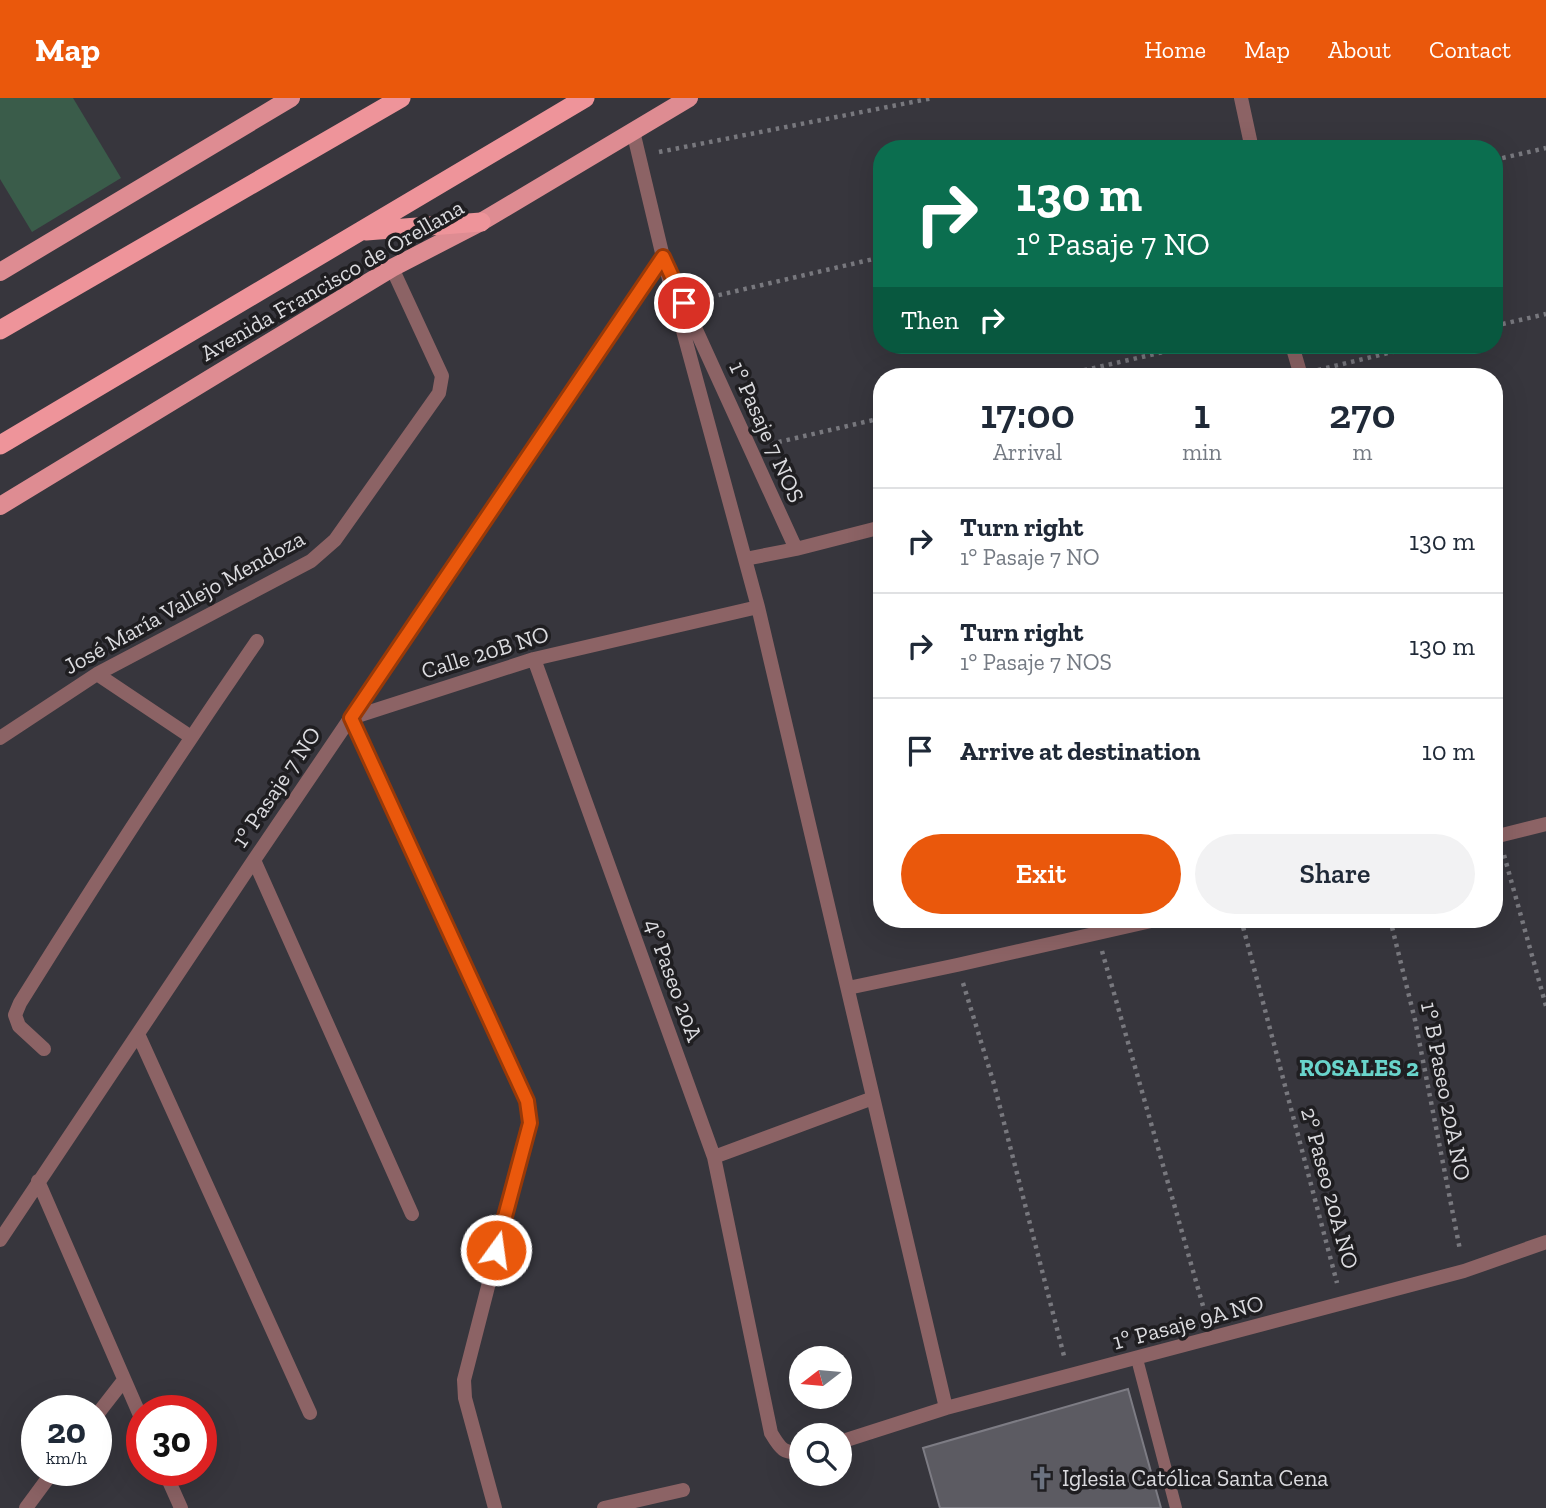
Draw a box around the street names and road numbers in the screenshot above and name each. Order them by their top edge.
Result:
street label: Avenida Francisco de Orellana [195,193,469,367]
street label: 1° Pasaje 7 NOS [723,357,811,507]
street label: José María Vallejo Mendoza [59,524,309,680]
street label: Calle 20B NO [418,619,552,685]
street label: 1° Pasaje 7 NO [225,721,327,853]
street label: 4° Paseo 20A [639,915,709,1046]
street label: 1° B Paseo 20A NO [1415,999,1477,1183]
street label: 2° Paseo 20A NO [1295,1104,1365,1272]
street label: 1º Pasaje 9A NO [1110,1288,1266,1356]

